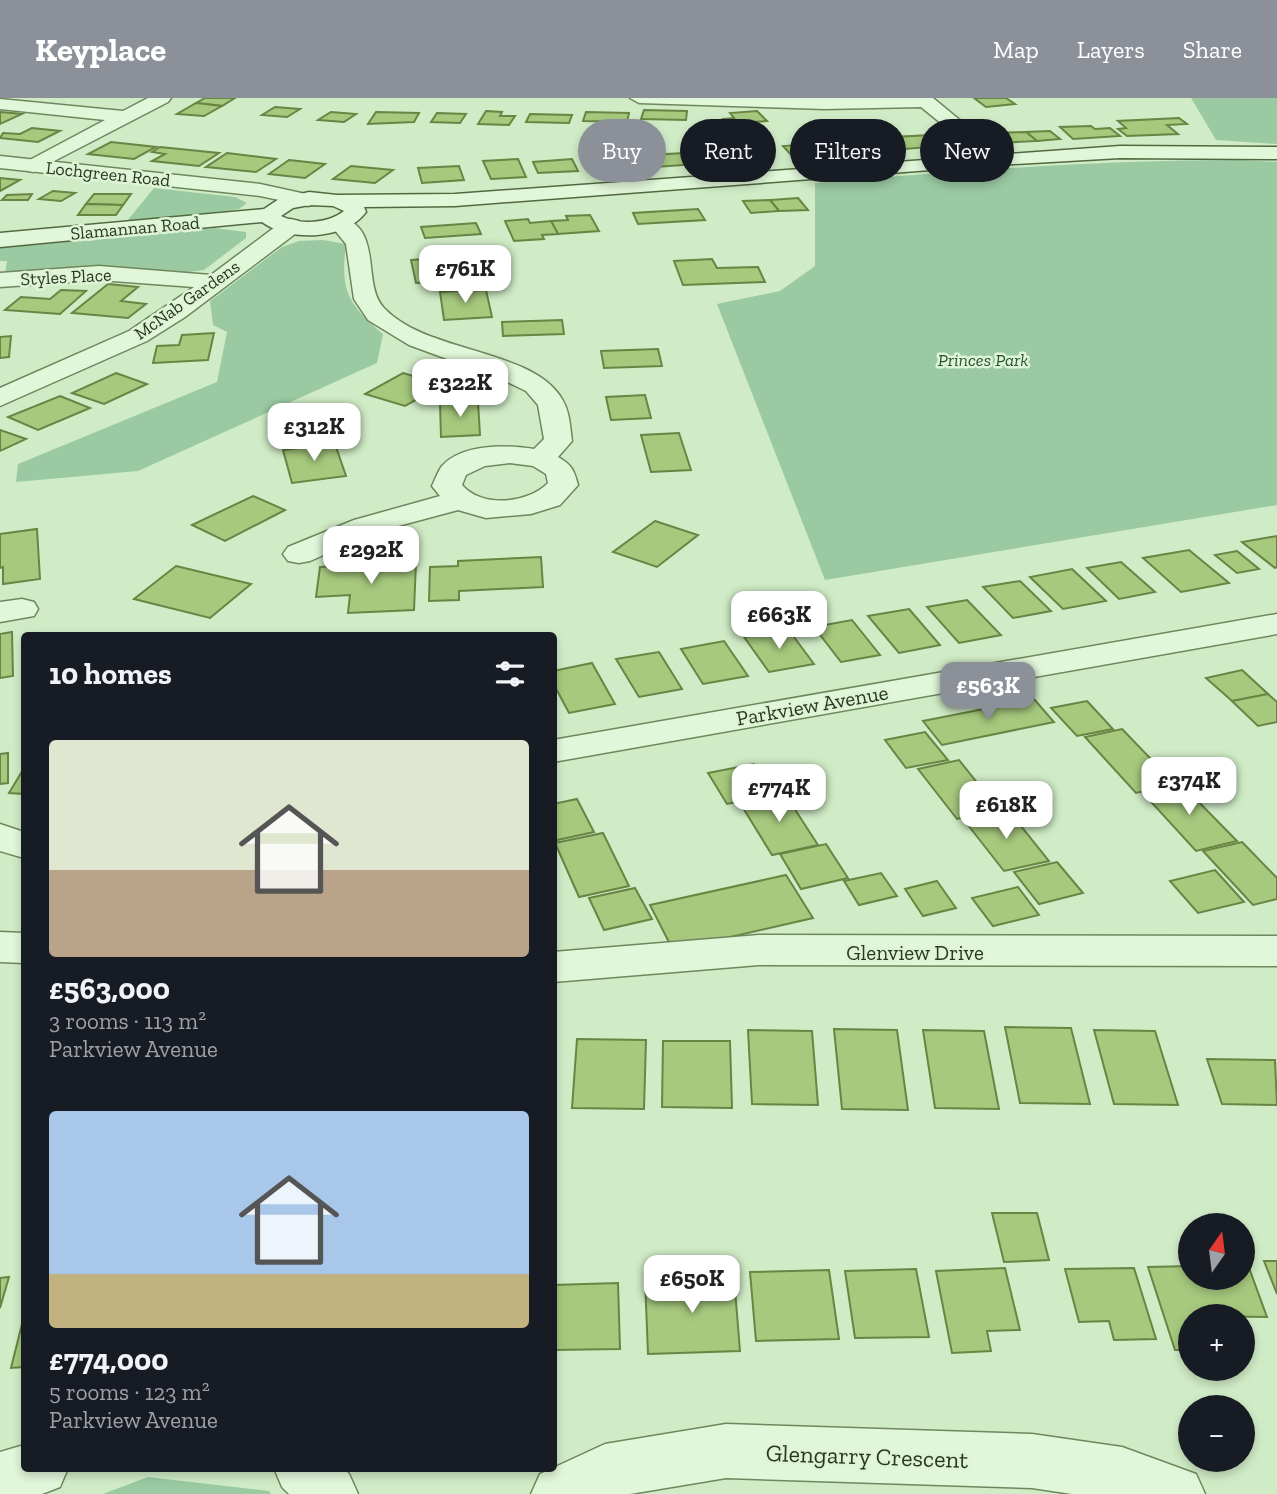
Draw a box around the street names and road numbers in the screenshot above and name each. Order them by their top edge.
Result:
street label: Lochgreen Road [45,157,171,191]
street label: Slamannan Road [69,211,201,245]
street label: McNab Gardens [130,255,244,345]
street label: Styles Place [20,264,112,290]
street label: Parkview Avenue [734,679,890,731]
street label: Glenview Drive [846,940,984,965]
street label: Glengarry Crescent [765,1438,969,1474]

